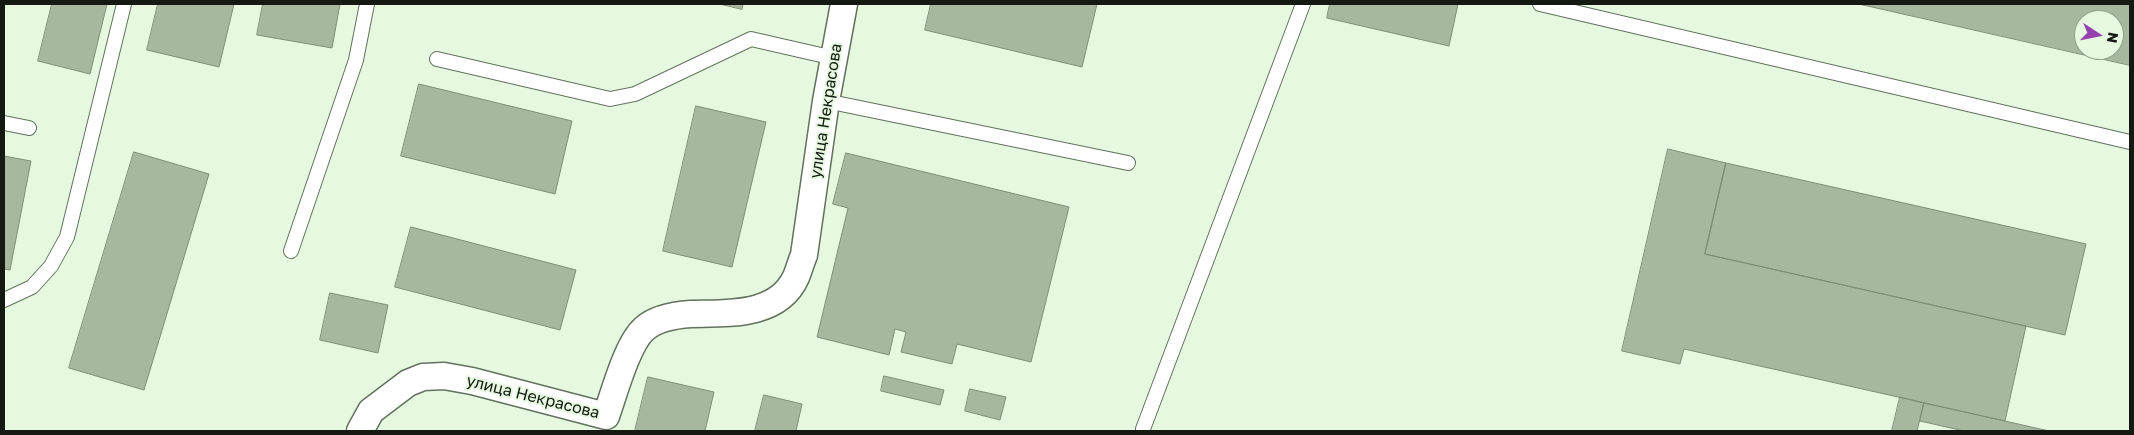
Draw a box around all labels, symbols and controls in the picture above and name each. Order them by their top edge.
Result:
north arrow [2074,10,2124,60]
text: N [2104,31,2123,45]
street label: улица Некрасова [806,42,846,180]
street label: улица Некрасова [464,371,602,423]

